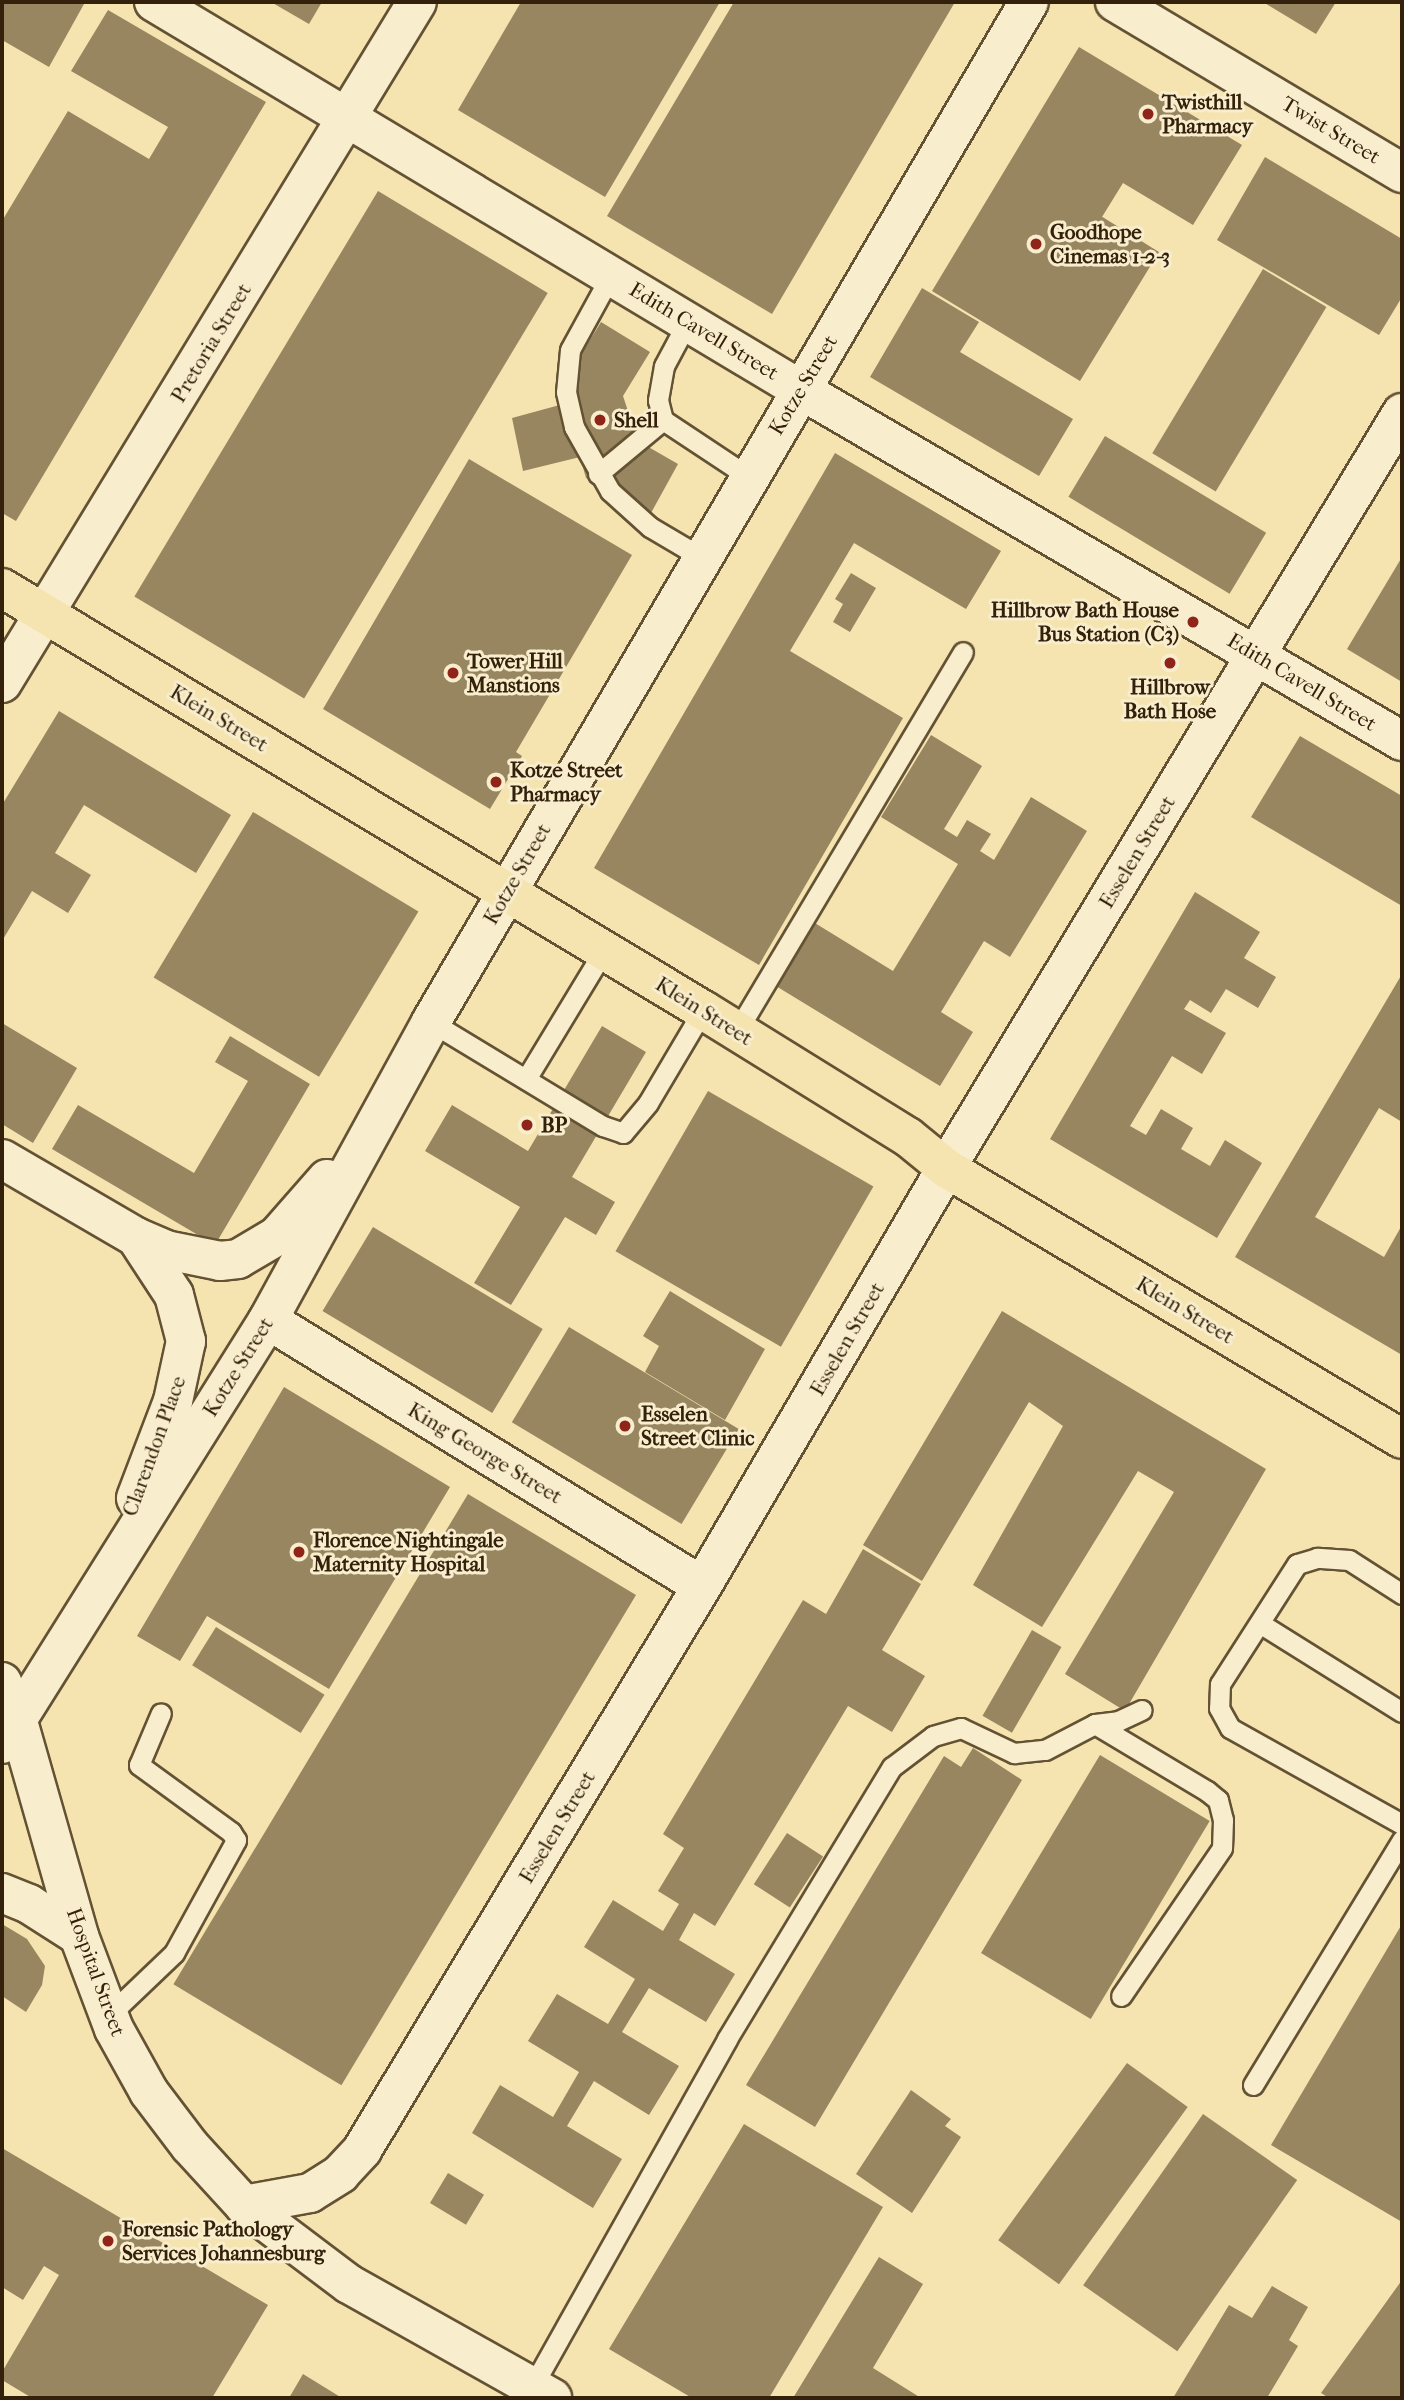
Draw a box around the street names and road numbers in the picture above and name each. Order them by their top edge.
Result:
street label: Twist Street [1277,91,1385,169]
street label: Edith Cavell Street [625,277,783,385]
street label: Pretoria Street [166,279,256,407]
street label: Kotze Street [763,330,843,440]
street label: Edith Cavell Street [1223,628,1381,736]
street label: Klein Street [166,679,272,757]
street label: Esselen Street [1094,791,1180,913]
street label: Kotze Street [478,819,556,929]
street label: Klein Street [651,971,757,1051]
street label: Klein Street [1132,1271,1238,1349]
street label: Esselen Street [804,1278,890,1400]
street label: Kotze Street [197,1313,279,1421]
street label: Clarendon Place [117,1372,191,1520]
street label: King George Street [403,1397,567,1509]
street label: Esselen Street [514,1766,600,1888]
street label: Hospital Street [61,1904,131,2040]

